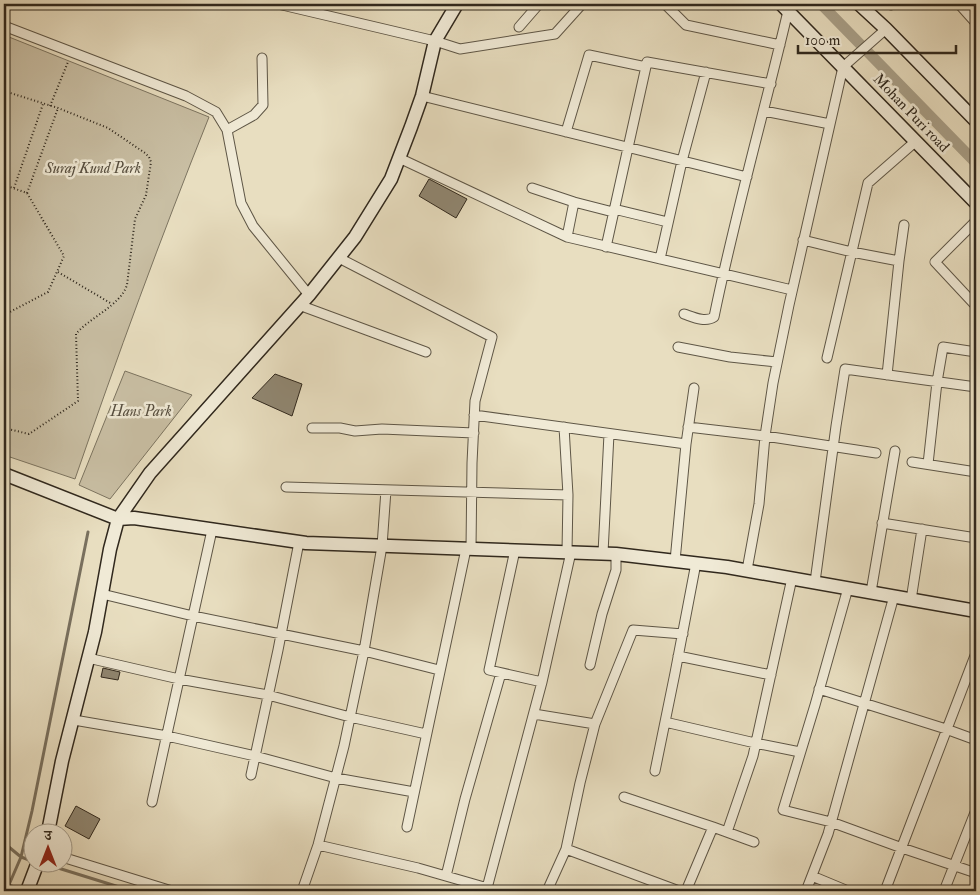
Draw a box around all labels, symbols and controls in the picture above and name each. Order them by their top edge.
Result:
scale bar [798,22,955,54]
text: 100 m [805,31,841,50]
street label: Mohan Puri road [869,70,954,157]
park label: Suraj Kund Park [44,159,141,178]
park label: Hans Park [109,402,172,421]
north arrow [22,822,72,872]
text: उ [43,827,52,844]

